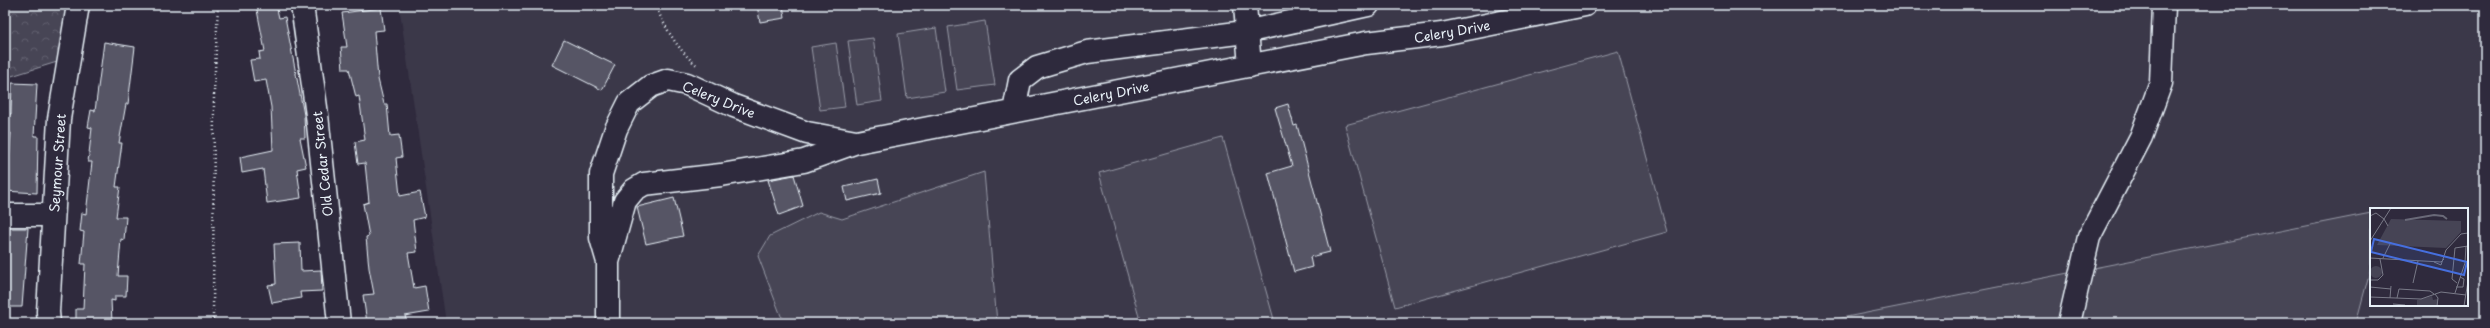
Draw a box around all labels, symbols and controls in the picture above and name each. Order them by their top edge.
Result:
street label: Celery Drive [1412,15,1492,47]
street label: Celery Drive [680,76,758,122]
street label: Celery Drive [1071,76,1151,110]
street label: Old Cedar Street [307,110,337,218]
street label: Seymour Street [44,113,70,213]
inset map [2370,208,2468,306]

